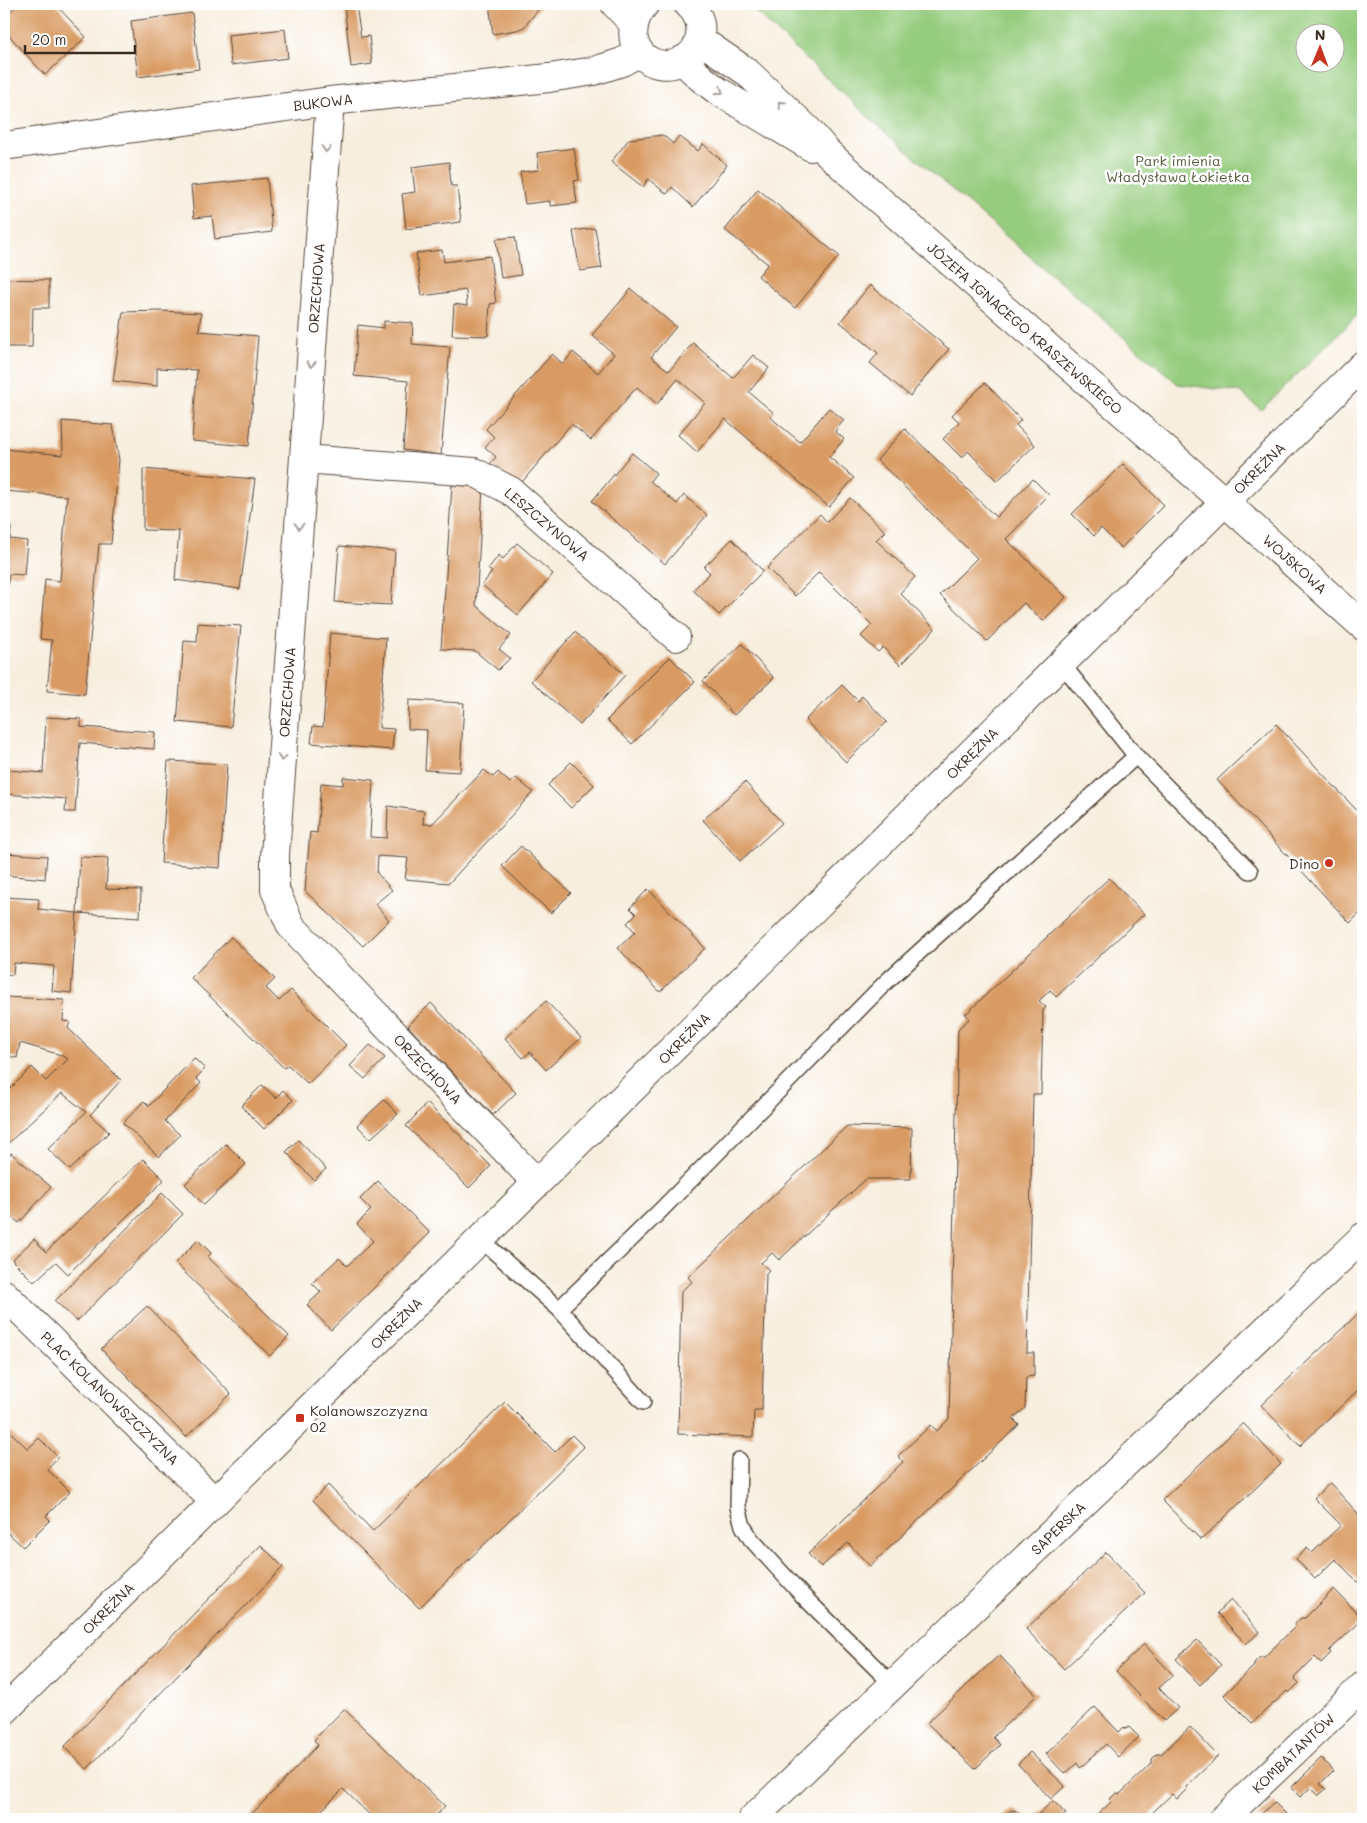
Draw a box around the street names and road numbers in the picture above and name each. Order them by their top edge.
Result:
street label: BUKOWA [292,89,354,115]
street label: JÓZEFA IGNACEGO KRASZEWSKIEGO [923,238,1127,418]
street label: ORZECHOWA [303,242,329,334]
street label: OKRĘŻNA [1229,438,1289,498]
street label: LESZCZYNOWA [501,483,593,565]
street label: WOJSKOWA [1259,530,1331,598]
street label: ORZECHOWA [274,646,300,738]
street label: OKRĘŻNA [942,723,1002,783]
street label: OKRĘŻNA [654,1008,714,1068]
street label: ORZECHOWA [390,1030,466,1108]
street label: OKRĘŻNA [366,1293,426,1353]
street label: PLAC KOLANOWSZCZYZNA [37,1327,183,1469]
street label: SAPERSKA [1027,1497,1089,1559]
street label: OKRĘŻNA [78,1578,138,1638]
street label: KOMBATANTÓW [1248,1709,1338,1797]

